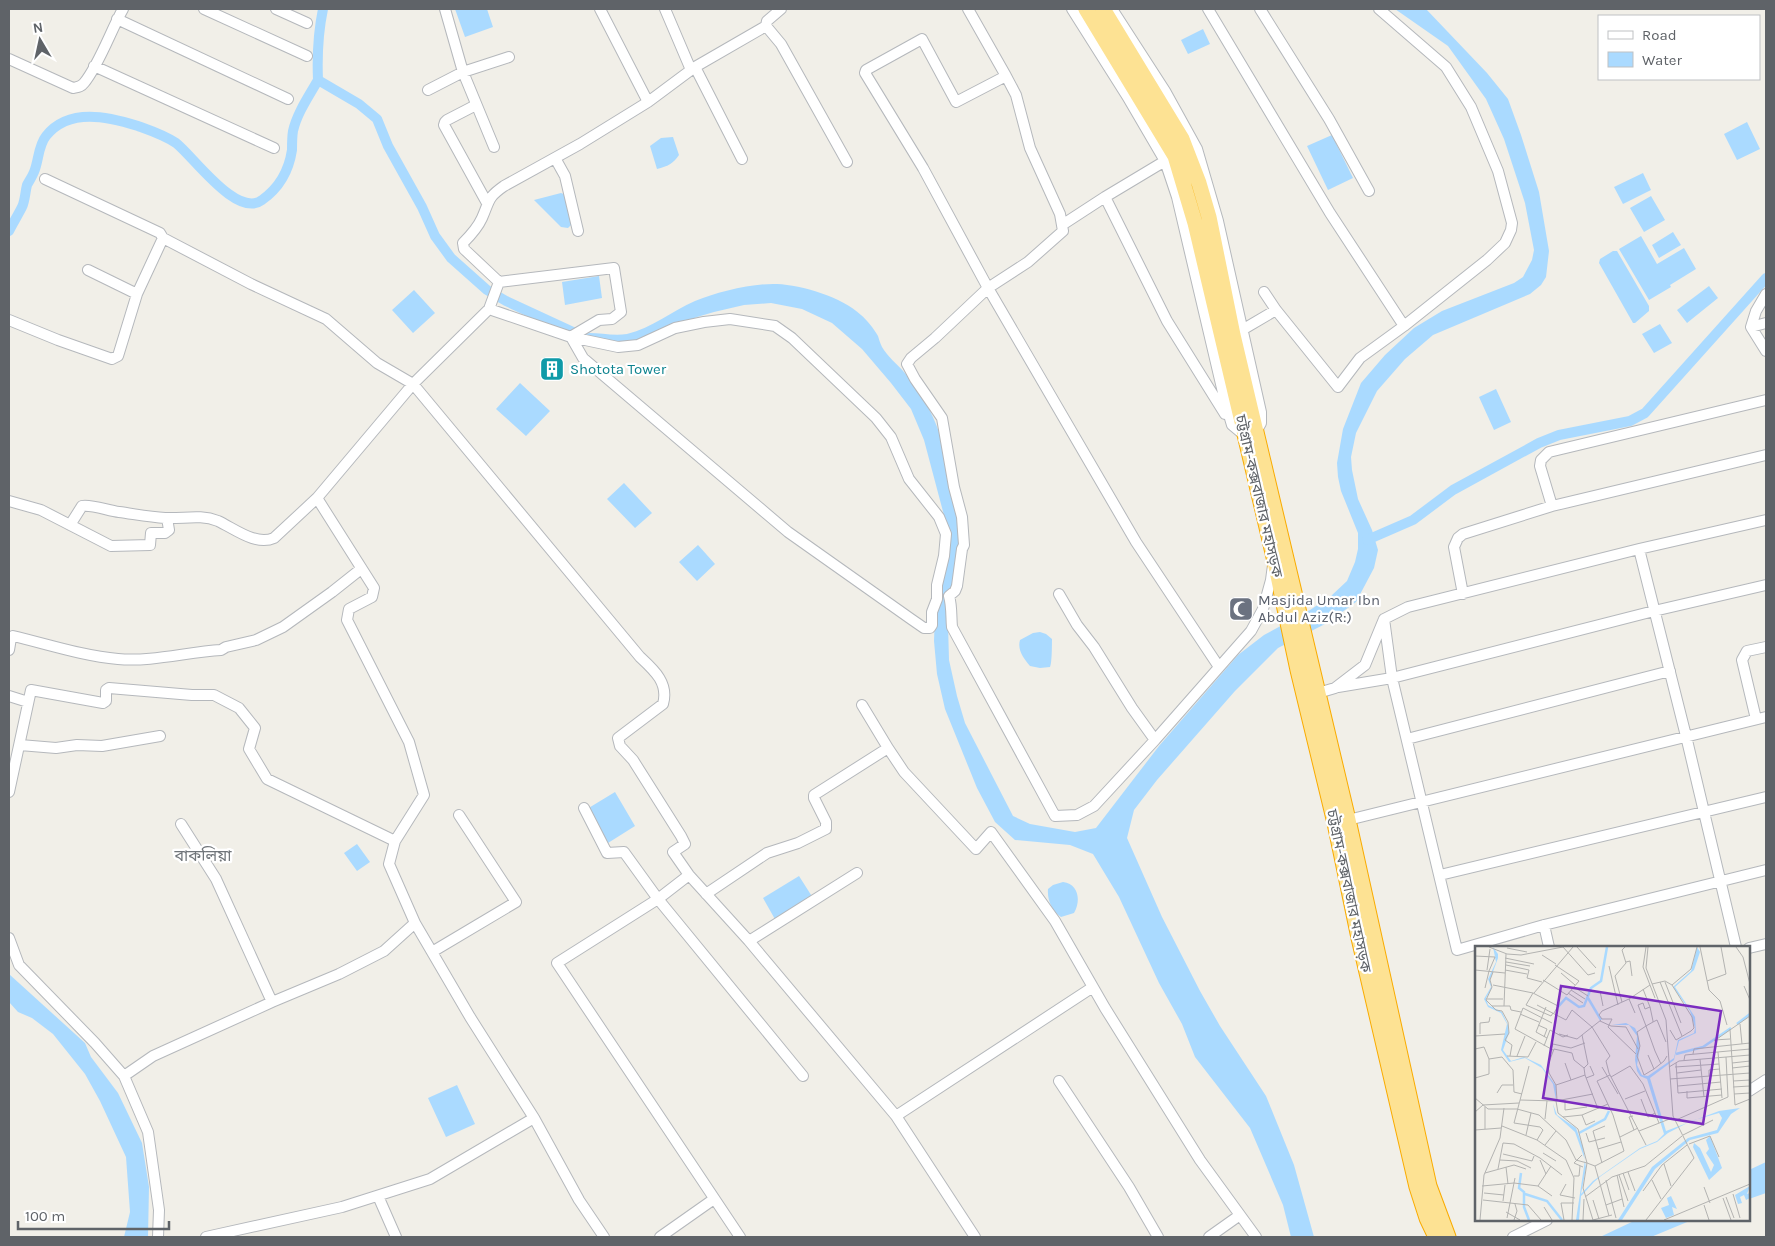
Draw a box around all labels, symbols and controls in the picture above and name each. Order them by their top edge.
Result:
north arrow [15,15,65,65]
legend [1598,15,1760,80]
text: N [32,18,44,37]
text: Road [1642,26,1677,44]
text: Water [1642,51,1683,69]
building icon: Shotota Tower [539,356,565,382]
place label: Shotota Tower [570,360,667,378]
street label: চট্টগ্রাম-কক্সবাজার মহাসড়ক [1231,412,1287,580]
place label: Masjida Umar Ibn Abdul Aziz(R:) [1258,591,1380,626]
mosque icon: Masjida Umar Ibn Abdul Aziz(R:) [1228,596,1254,622]
street label: চট্টগ্রাম-কক্সবাজার মহাসড়ক [1323,807,1375,975]
district label: বাকলিয়া [174,846,232,865]
inset map [1475,946,1750,1221]
scale bar [18,1198,169,1230]
text: 100 m [25,1207,65,1225]

